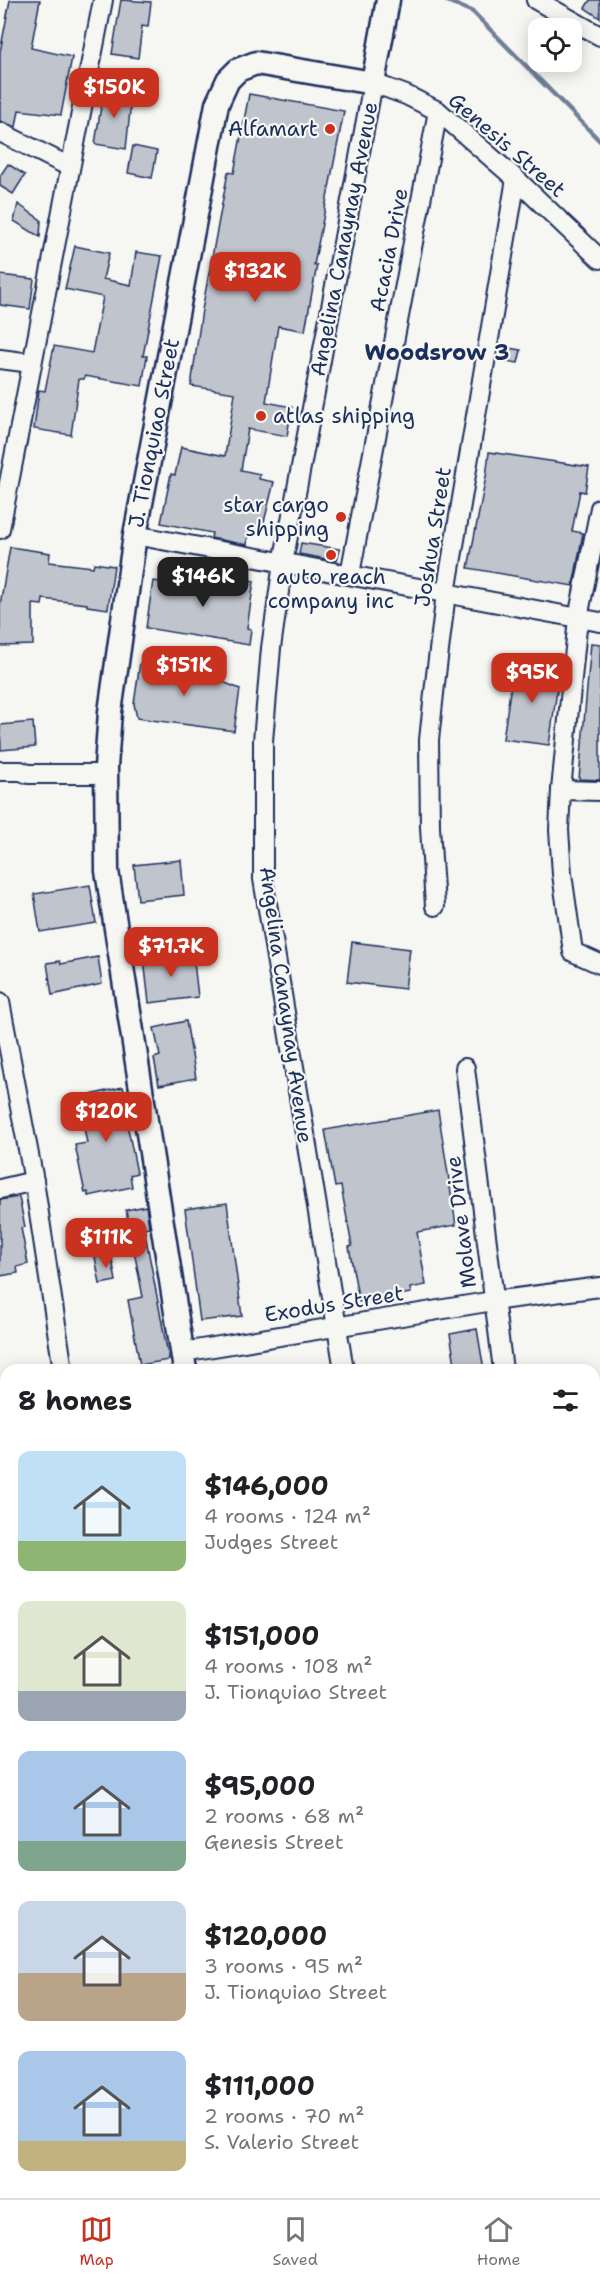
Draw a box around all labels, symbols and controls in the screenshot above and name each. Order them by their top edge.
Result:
map controls [528,18,582,72]
button: locate [528,18,582,72]
pin: $150K [72,68,156,119]
text: $150K [83,74,145,100]
street label: Genesis Street [442,86,572,204]
street label: Angelina Canaynay Avenue [304,99,384,379]
place label: Alfamart [228,115,318,143]
marker: Alfamart [323,122,337,136]
street label: Acacia Drive [363,186,415,314]
pin: $132K [213,252,297,303]
text: $132K [224,258,286,284]
street label: J. Tionquiao Street [122,336,186,530]
district label: Woodsrow 3 [365,338,509,367]
place label: atlas shipping [273,402,415,430]
marker: atlas shipping [254,409,268,423]
street label: Joshua Street [408,465,458,609]
place label: star cargo shipping [223,491,329,543]
marker: star cargo shipping [334,510,348,524]
marker: auto reach company inc [324,548,338,562]
pin: $146K [161,557,245,608]
text: $146K [171,563,235,589]
place label: auto reach company inc [268,563,394,615]
pin: $151K [142,646,226,697]
text: $151K [156,652,212,678]
pin: $95K [496,653,568,704]
text: $95K [505,659,559,685]
street label: Angelina Canaynay Avenue [253,865,319,1145]
pin: $71.7K [122,927,220,978]
text: $71.7K [138,933,204,959]
pin: $120K [64,1092,148,1143]
text: $120K [75,1098,137,1124]
street label: Molave Drive [439,1154,483,1290]
pin: $111K [64,1218,148,1269]
text: $111K [80,1224,133,1250]
street label: Exodus Street [262,1279,406,1329]
text: 8 homes [18,1383,132,1418]
icon: filters [549,1384,582,1417]
text: $146,000 [204,1468,329,1503]
icon: home [66,1475,138,1547]
text: 4 rooms · 124 m² [204,1503,371,1529]
text: Judges Street [204,1529,338,1555]
text: $151,000 [204,1618,320,1653]
icon: home [66,1625,138,1697]
text: 4 rooms · 108 m² [204,1653,373,1679]
text: J. Tionquiao Street [204,1679,387,1705]
text: $95,000 [204,1768,315,1803]
icon: home [66,1775,138,1847]
text: 2 rooms · 68 m² [204,1803,364,1829]
text: Genesis Street [204,1829,344,1855]
text: $120,000 [204,1918,327,1953]
icon: home [66,1925,138,1997]
text: 3 rooms · 95 m² [204,1953,363,1979]
text: J. Tionquiao Street [204,1979,387,2005]
text: $111,000 [204,2068,315,2103]
icon: home [66,2075,138,2147]
text: 2 rooms · 70 m² [204,2103,365,2129]
text: S. Valerio Street [204,2129,359,2155]
tab: Map [79,2213,114,2270]
tab: Saved [272,2213,318,2270]
tab: Home [477,2213,521,2270]

